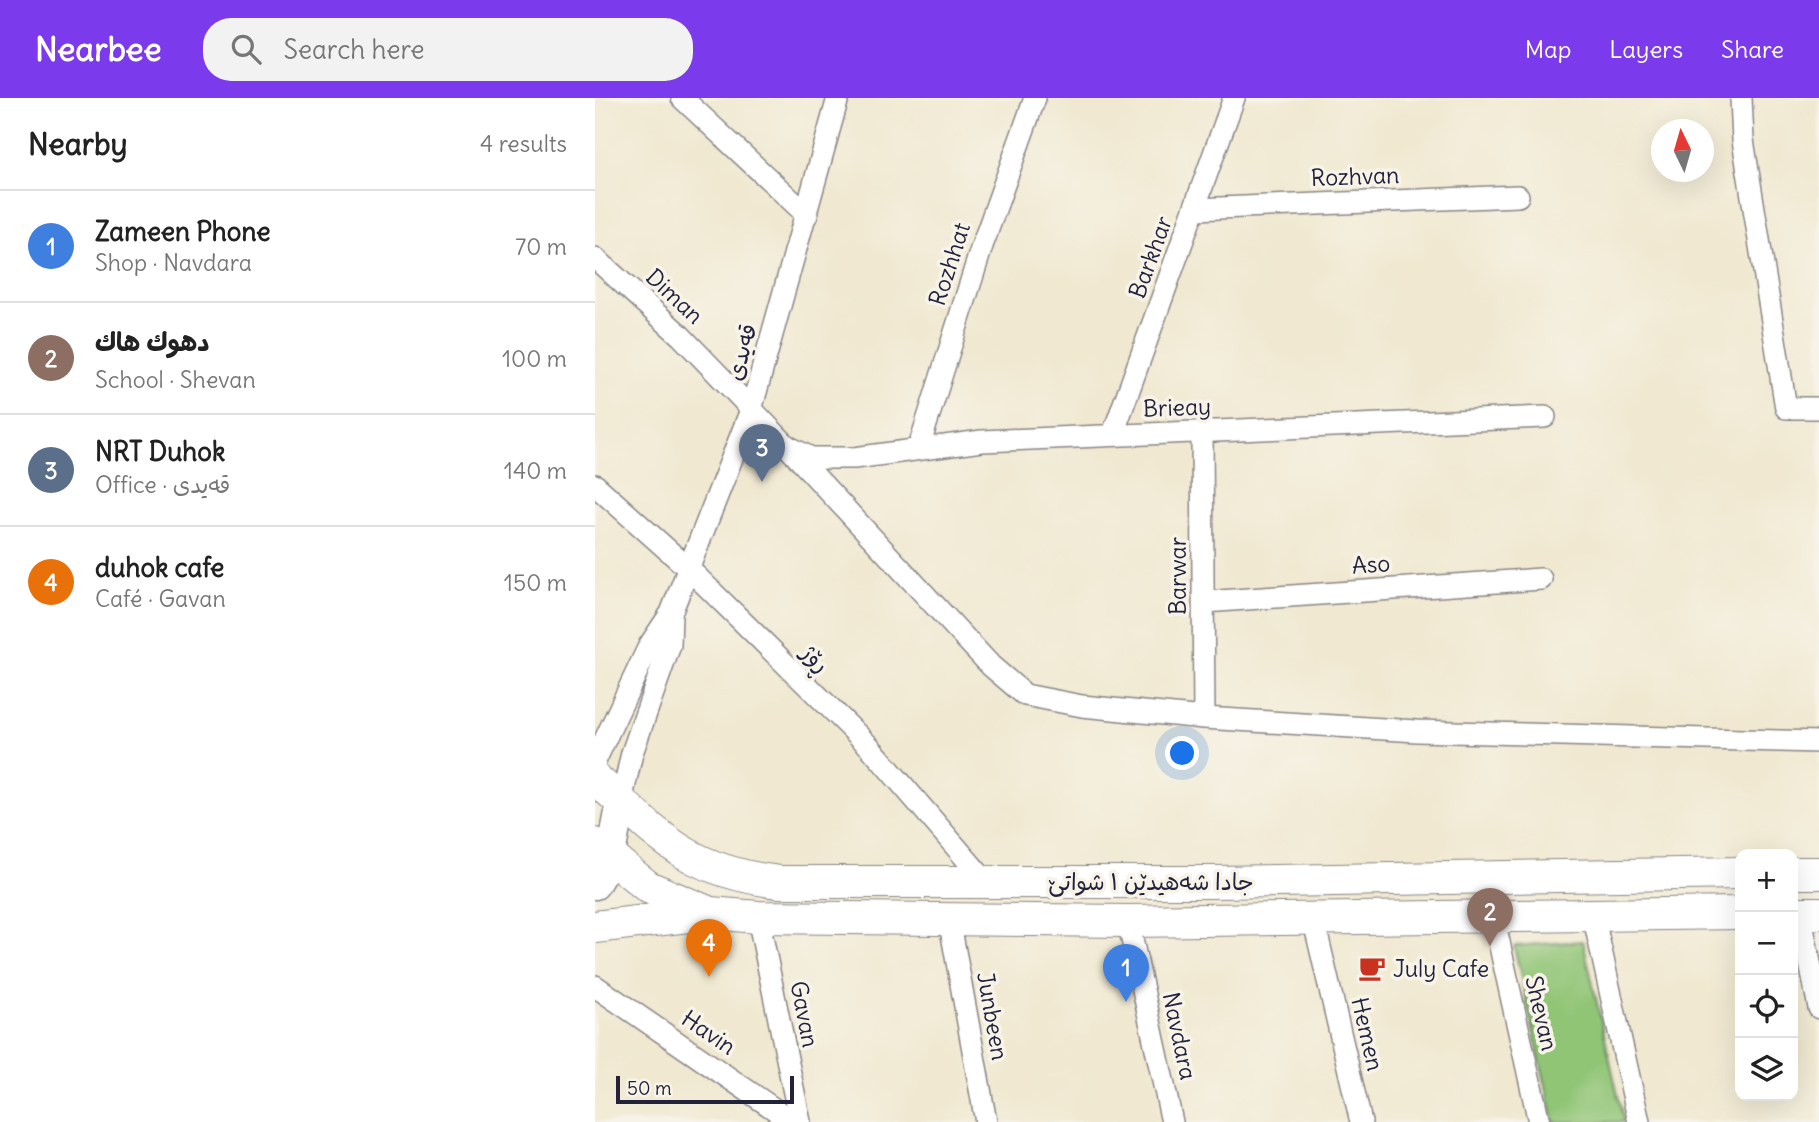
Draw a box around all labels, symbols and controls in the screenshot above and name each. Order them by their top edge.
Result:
search box [203,18,693,81]
text: Nearbee [35,28,161,70]
icon: search [227,30,265,68]
text: Search here [283,33,424,66]
text: Map [1525,34,1571,64]
text: Layers [1609,34,1683,64]
text: Share [1721,34,1784,64]
north arrow [1651,119,1714,182]
text: Nearby [28,125,128,163]
text: 4 results [480,129,567,158]
street label: Rozhvan [1310,160,1400,192]
street label: Barkhar [1122,211,1178,302]
text: Zameen Phone [95,215,271,248]
street label: Rozhhat [922,219,976,309]
text: 1 [46,232,56,261]
text: 70 m [515,232,567,261]
text: Shop · Navdara [95,248,252,277]
street label: Diman [640,262,710,330]
street label: قەیدی [719,320,763,384]
text: دهوك هاك [95,325,210,358]
text: 2 [45,344,57,373]
text: 100 m [502,344,567,373]
text: School · Shevan [95,365,256,394]
street label: Brieay [1142,391,1212,423]
pin: 3 [739,424,785,482]
text: NRT Duhok [95,435,225,468]
text: 3 [44,456,58,485]
text: 140 m [504,456,567,485]
text: Office · قەیدی [95,470,230,499]
street label: Barwar [1163,536,1192,615]
street label: Aso [1351,548,1391,580]
text: duhok cafe [95,551,224,584]
text: 4 [44,568,58,597]
text: 150 m [504,568,567,597]
text: Café · Gavan [95,584,226,613]
street label: ڕۆژ [791,636,836,682]
your location [1165,736,1199,770]
map controls [1735,849,1798,1101]
button: + [1735,849,1798,912]
street label: جادا شەهیدێن ١ شواتێ [1048,867,1254,897]
pin: 2 [1467,888,1513,946]
button: − [1735,912,1798,975]
pin: 4 [686,919,732,977]
pin: 1 [1103,944,1149,1002]
cafe icon: July Cafe [1357,953,1387,983]
place label: July Cafe [1393,954,1489,983]
street label: Junbeen [971,970,1015,1062]
street label: Shevan [1519,973,1565,1053]
button: locate [1735,975,1798,1038]
street label: Gavan [784,978,826,1050]
street label: Navdara [1157,990,1203,1082]
street label: Hemen [1345,994,1391,1074]
street label: Havin [676,1003,742,1061]
button: layers [1735,1038,1798,1101]
scale bar [616,1073,795,1105]
text: 50 m [627,1076,672,1100]

